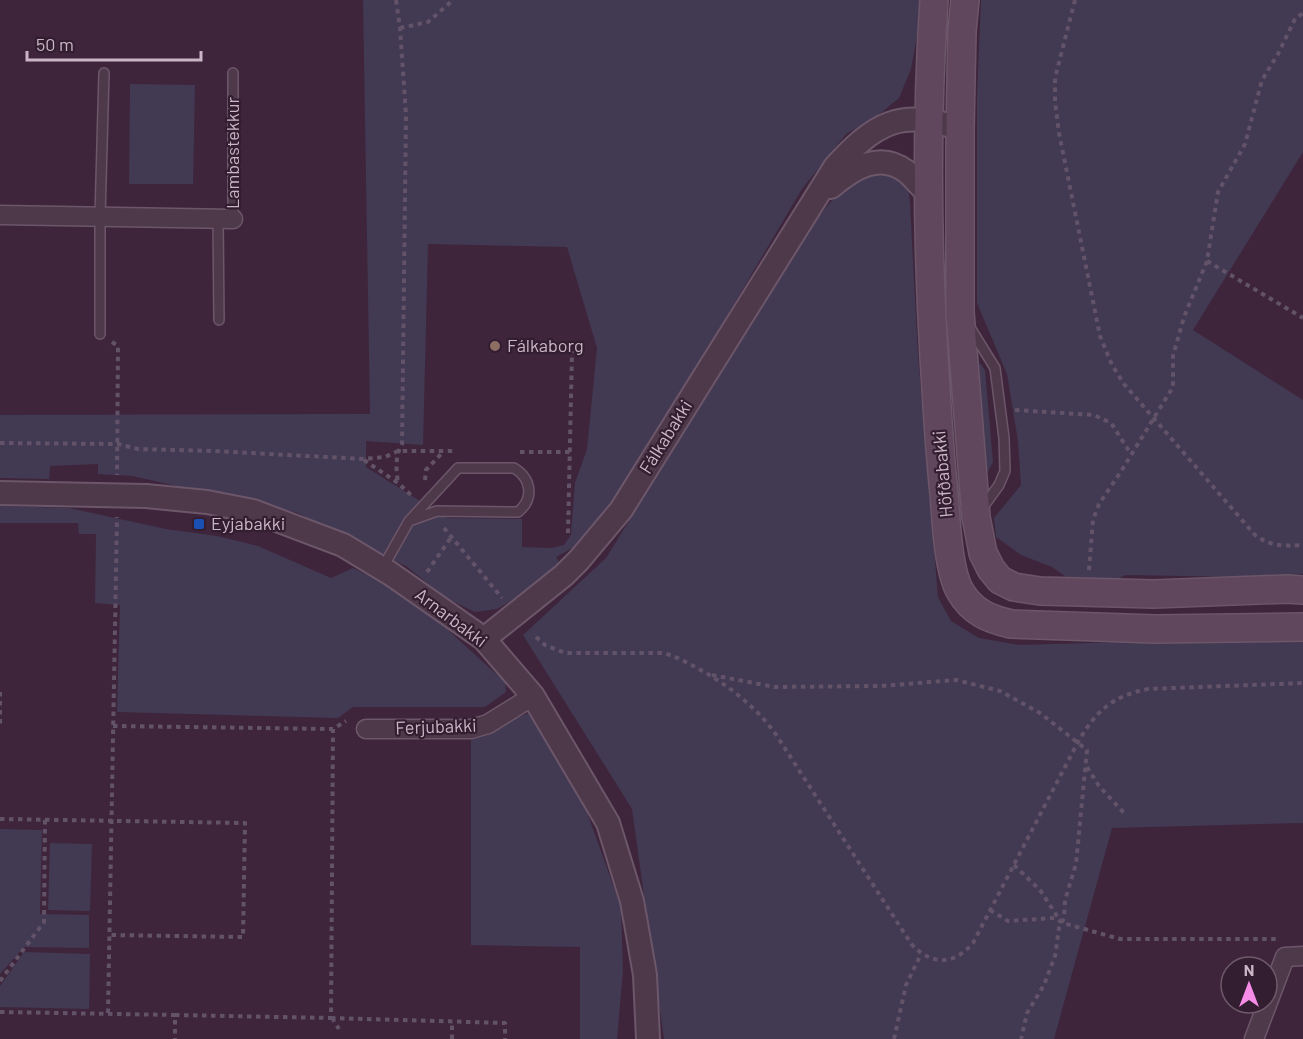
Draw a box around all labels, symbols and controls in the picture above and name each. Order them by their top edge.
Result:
scale bar [27,24,201,62]
text: 50 m [36,33,74,55]
street label: Lambastekkur [221,97,243,209]
place label: Fálkaborg [507,334,584,356]
marker: Fálkaborg [488,339,502,353]
street label: Fálkabakki [634,396,696,477]
street label: Höfðabakki [927,430,957,519]
place label: Eyjabakki [211,512,285,534]
marker: Eyjabakki [192,517,206,531]
street label: Arnarbakki [411,583,492,651]
street label: Ferjubakki [395,714,477,738]
north arrow [1219,955,1279,1015]
text: N [1244,960,1254,979]

